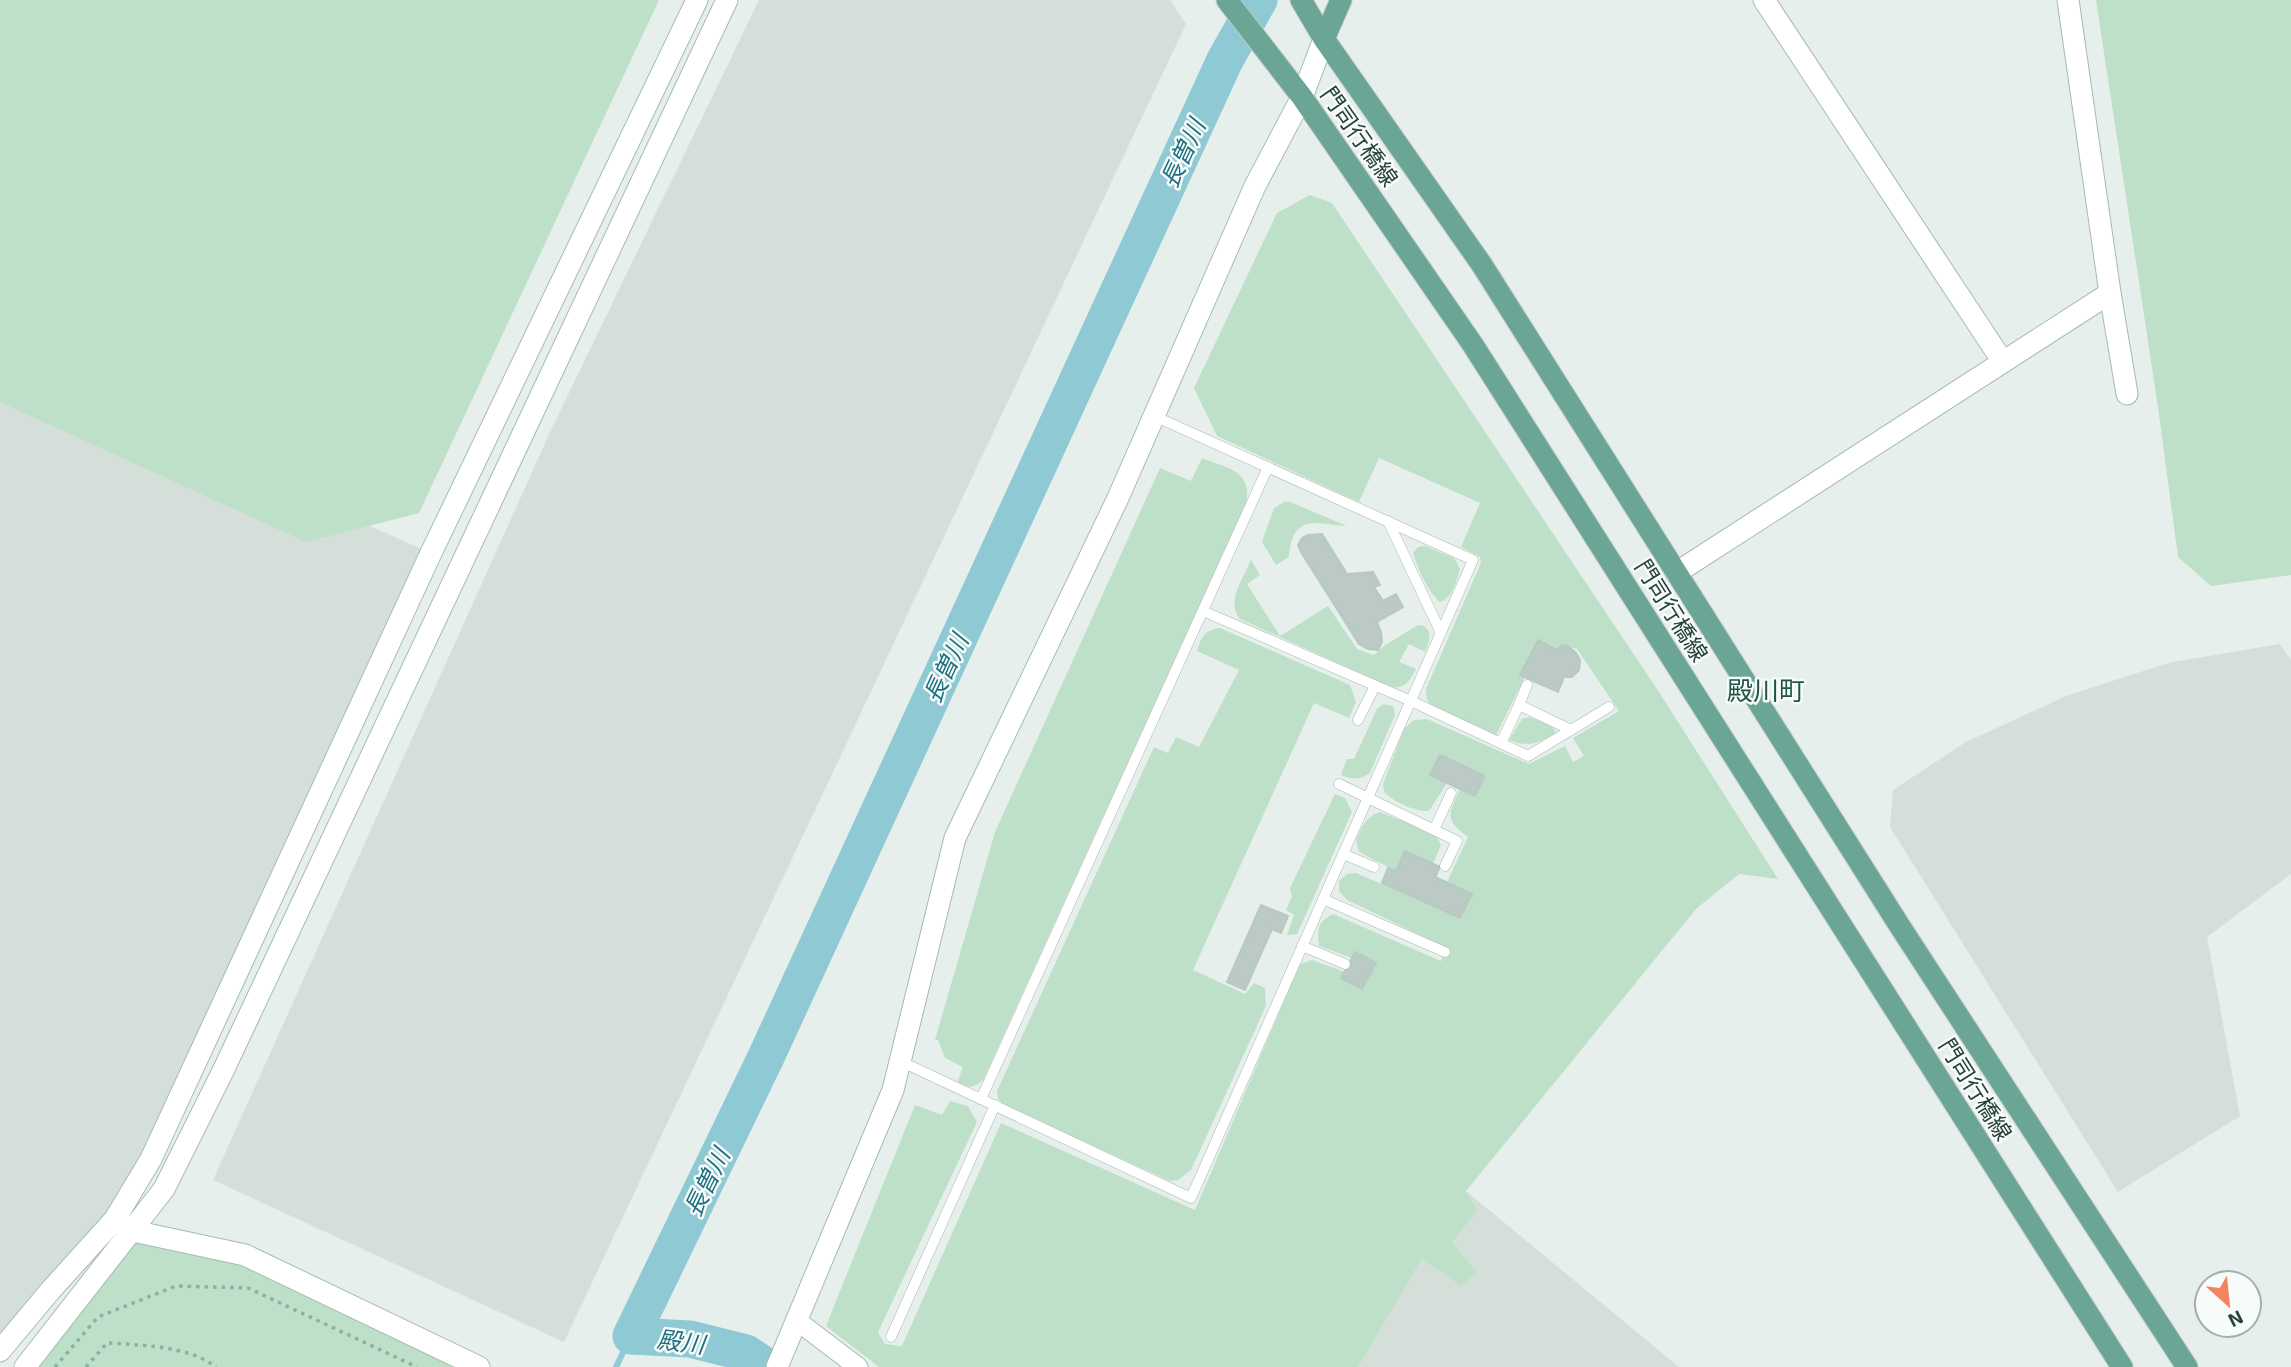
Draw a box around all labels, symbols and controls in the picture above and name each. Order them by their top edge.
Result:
street label: 門司行橋線 [1316,81,1404,191]
water label: 長曽川 [1154,112,1212,192]
street label: 門司行橋線 [1630,554,1714,666]
water label: 長曽川 [917,627,975,707]
district label: 殿川町 [1727,674,1805,705]
street label: 門司行橋線 [1934,1033,2018,1145]
water label: 長曽川 [677,1141,736,1221]
north arrow [2193,1269,2263,1339]
text: N [2225,1306,2247,1333]
water label: 殿川 [655,1324,710,1359]

